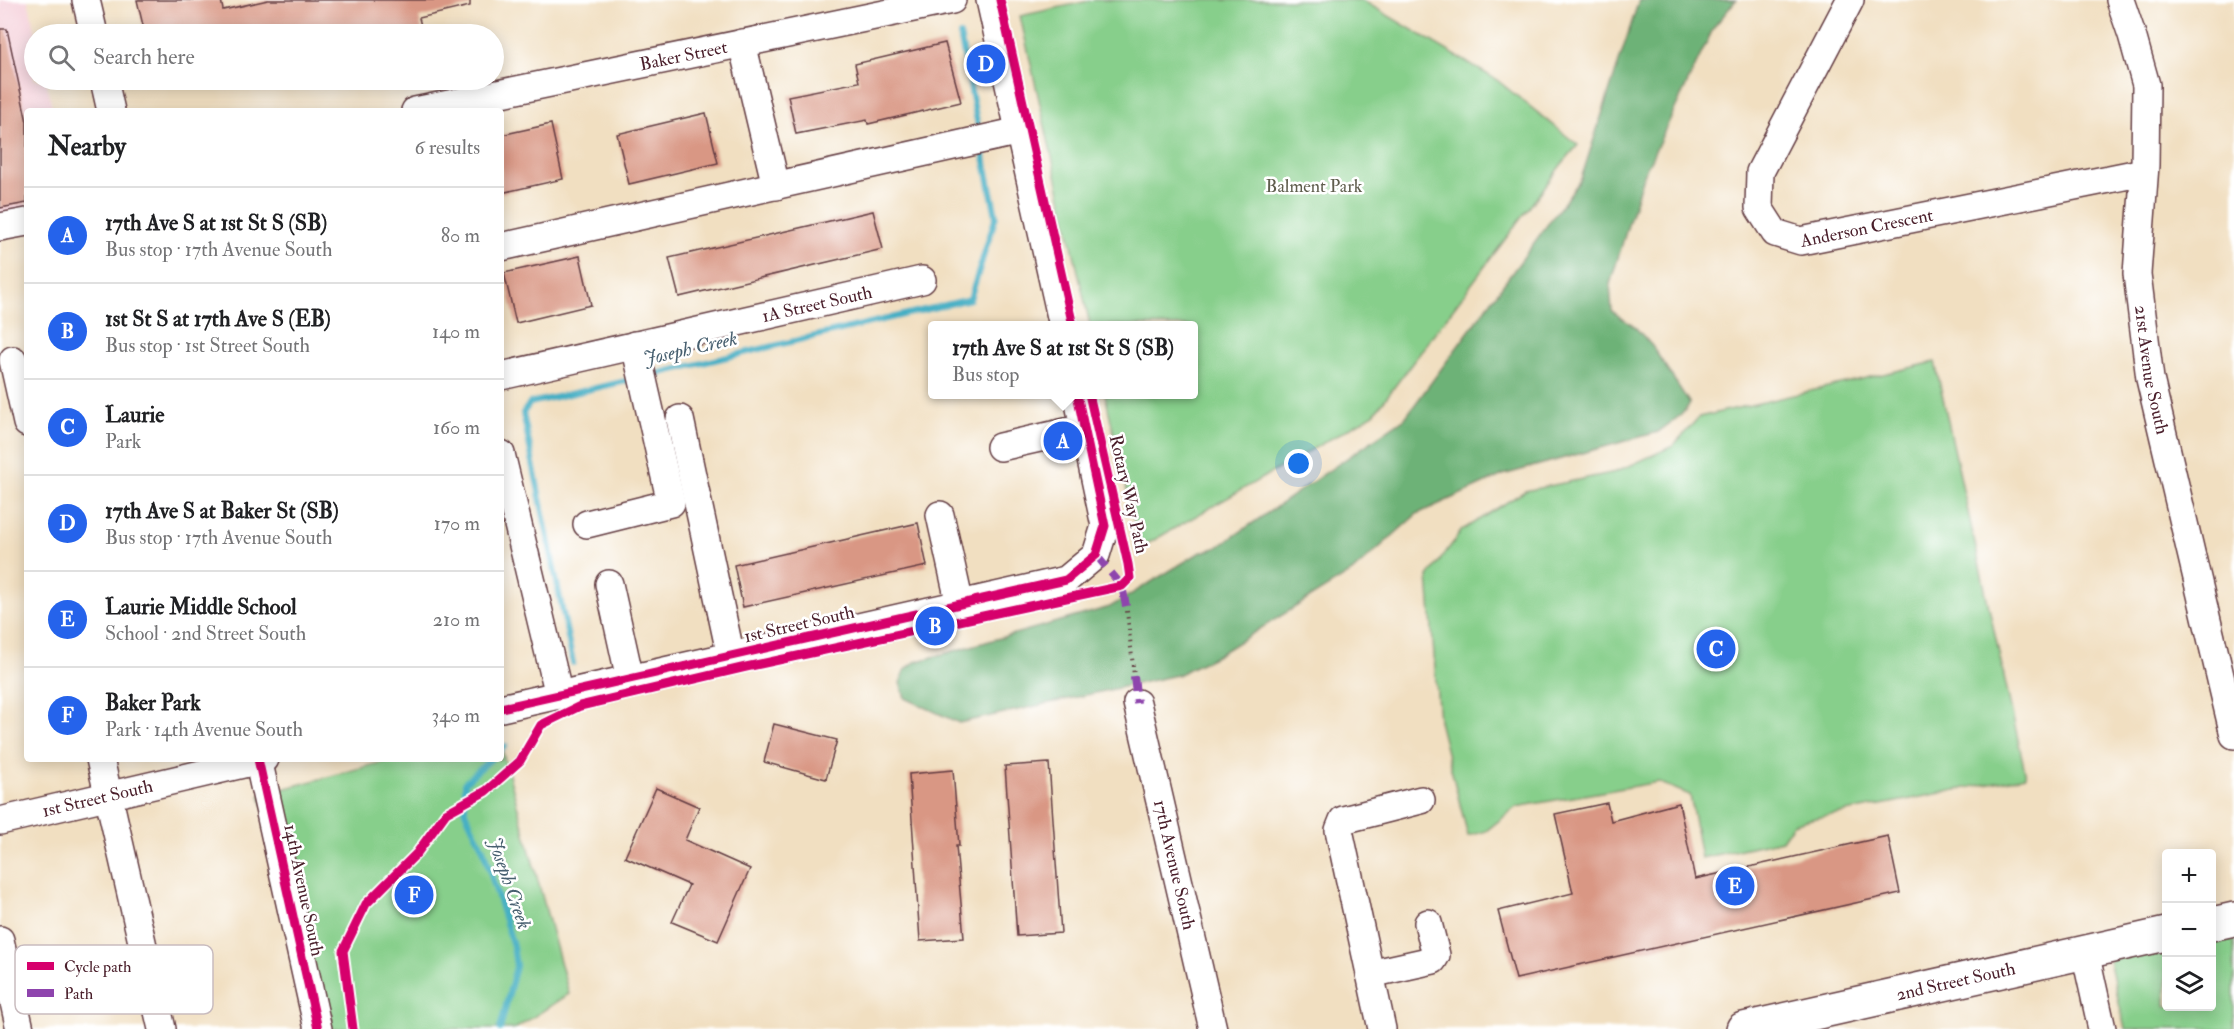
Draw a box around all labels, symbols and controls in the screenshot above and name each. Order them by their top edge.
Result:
search box [24,24,504,90]
street label: Baker Street [638,36,729,76]
icon: search [45,41,78,74]
pin: D [966,42,1006,86]
text: Search here [93,43,195,71]
text: Nearby [48,131,126,163]
text: 6 results [414,135,480,160]
park label: Balment Park [1266,175,1363,198]
street label: Anderson Crescent [1797,204,1935,253]
text: 17th Ave S at 1st St S (SB) [105,209,327,237]
text: A [61,223,74,248]
text: 80 m [441,223,480,248]
text: Bus stop · 17th Avenue South [105,237,333,262]
street label: 1A Street South [760,281,875,328]
street label: 21st Avenue South [2129,304,2174,437]
text: 1st St S at 17th Ave S (EB) [105,305,331,333]
text: B [61,319,74,344]
text: 140 m [432,319,480,344]
popup [928,321,1198,399]
water label: Joseph Creek [641,326,740,371]
text: Bus stop · 1st Street South [105,333,310,358]
text: 17th Ave S at 1st St S (SB) [952,334,1174,362]
text: Bus stop [952,362,1019,387]
text: Laurie [105,401,165,429]
text: C [60,415,75,440]
text: 160 m [433,415,480,440]
pin: A [1044,418,1082,464]
text: Park [105,429,141,454]
street label: Rotary Way Path [1104,432,1154,556]
your location [1284,449,1313,478]
text: 17th Ave S at Baker St (SB) [105,497,339,525]
text: D [59,511,76,536]
text: 170 m [434,511,480,536]
text: Bus stop · 17th Avenue South [105,525,333,550]
text: Laurie Middle School [105,593,297,621]
street label: 1st Street South [742,600,857,648]
pin: B [916,604,954,648]
text: E [60,607,75,632]
text: 210 m [433,607,480,632]
text: School · 2nd Street South [105,621,306,646]
pin: C [1696,626,1736,672]
text: Baker Park [105,689,201,717]
text: F [61,703,74,728]
text: 340 m [432,703,480,728]
text: Park · 14th Avenue South [105,717,303,742]
street label: 1st Street South [40,775,156,823]
street label: 17th Avenue South [1148,797,1201,933]
street label: 14th Avenue South [278,822,329,959]
water label: Joseph Creek [482,834,537,933]
map controls [2162,849,2216,1011]
button: + [2162,849,2216,903]
pin: E [1716,864,1754,908]
pin: F [394,872,434,918]
button: − [2162,903,2216,957]
legend [15,945,213,1014]
text: Cycle path [64,957,132,978]
street label: 2nd Street South [1894,957,2018,1006]
button: layers [2162,957,2216,1011]
text: Path [64,984,94,1004]

